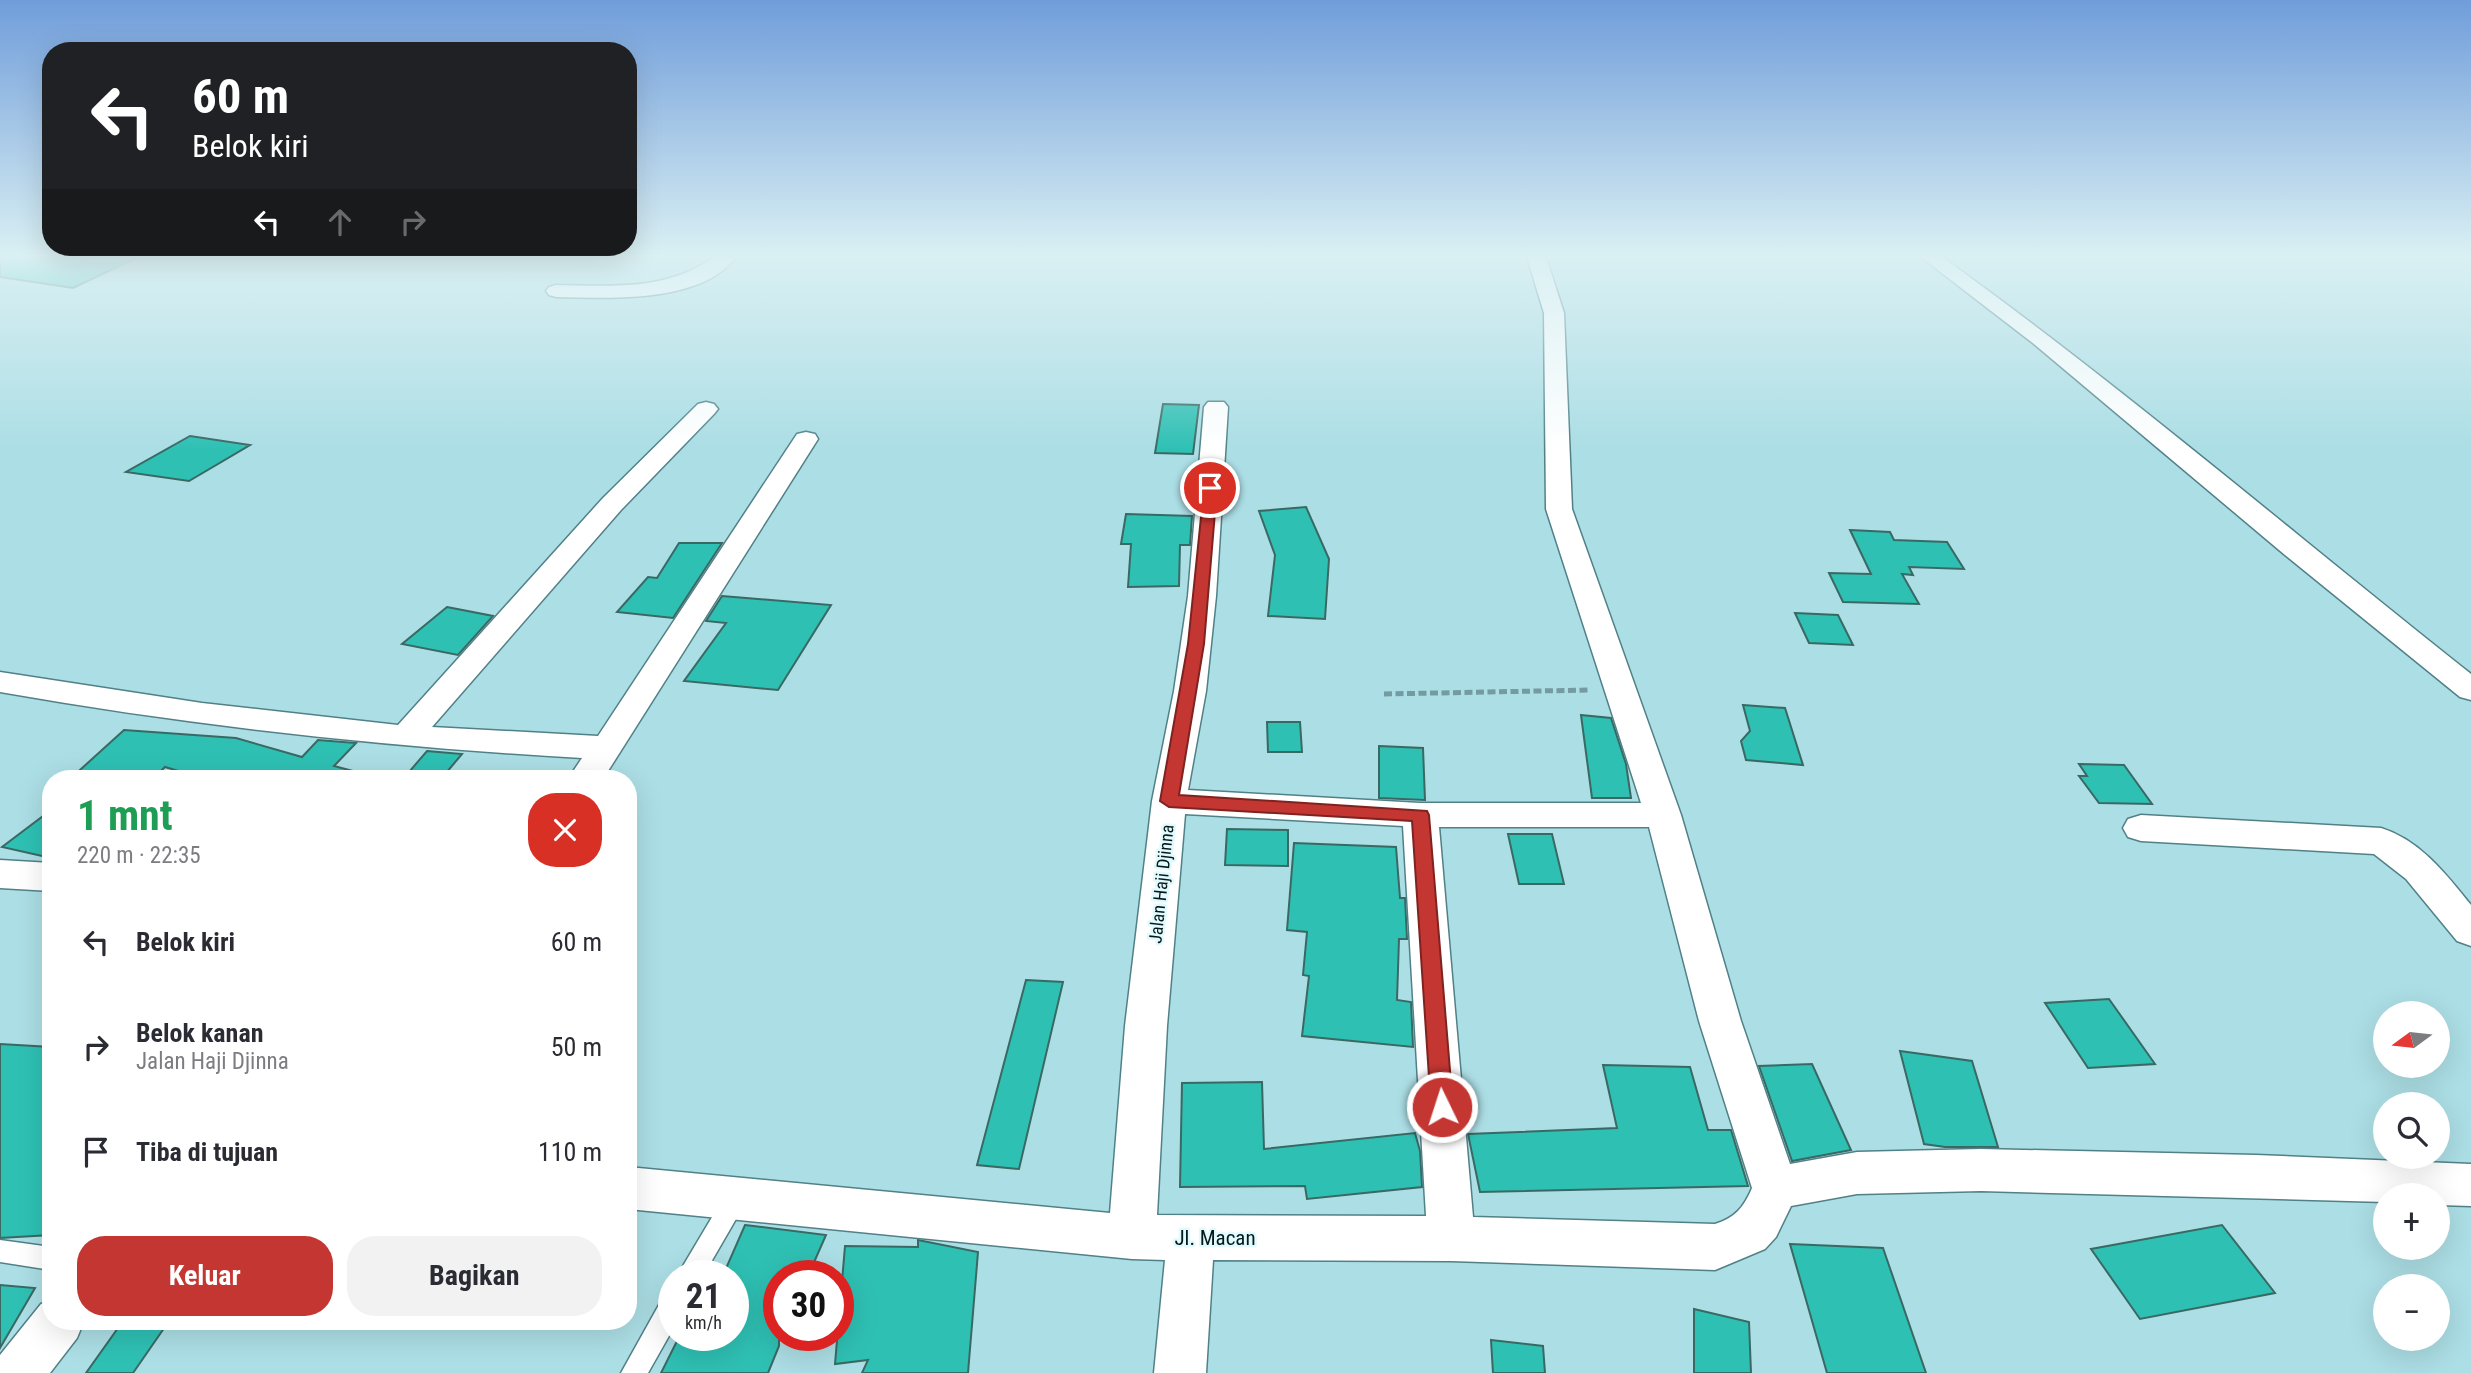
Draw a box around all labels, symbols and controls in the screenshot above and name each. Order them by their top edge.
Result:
text: 60 m [192,68,289,125]
icon: left [77,70,168,161]
text: Belok kiri [192,127,309,165]
icon: left [248,203,286,241]
icon: ahead [321,203,359,241]
icon: right [394,203,432,241]
pin [1180,458,1240,518]
icon: arrive [1191,469,1229,507]
text: 1 mnt [77,791,173,840]
button: close [528,793,602,867]
street label: Jalan Haji Djinna [1144,823,1178,945]
text: 220 m · 22:35 [77,842,201,869]
icon: left [77,923,115,961]
text: Belok kiri [136,927,235,957]
text: 60 m [551,927,602,957]
north arrow [2373,1001,2450,1078]
map controls [2373,1001,2450,1351]
text: Belok kanan [136,1018,263,1048]
icon: right [77,1028,115,1066]
text: 50 m [551,1032,602,1062]
text: Jalan Haji Djinna [136,1048,289,1075]
position arrow [1405,1070,1479,1144]
button: search [2373,1092,2450,1169]
icon: arrive [77,1133,115,1171]
text: Tiba di tujuan [136,1137,278,1167]
text: 110 m [538,1137,602,1167]
button: + [2373,1183,2450,1260]
street label: Jl. Macan [1174,1226,1256,1250]
button: Keluar [77,1236,333,1316]
button: Bagikan [347,1236,602,1316]
speed limit sign: 30 [763,1260,854,1351]
button: − [2373,1274,2450,1351]
text: 21 [686,1276,721,1317]
text: km/h [685,1312,722,1333]

